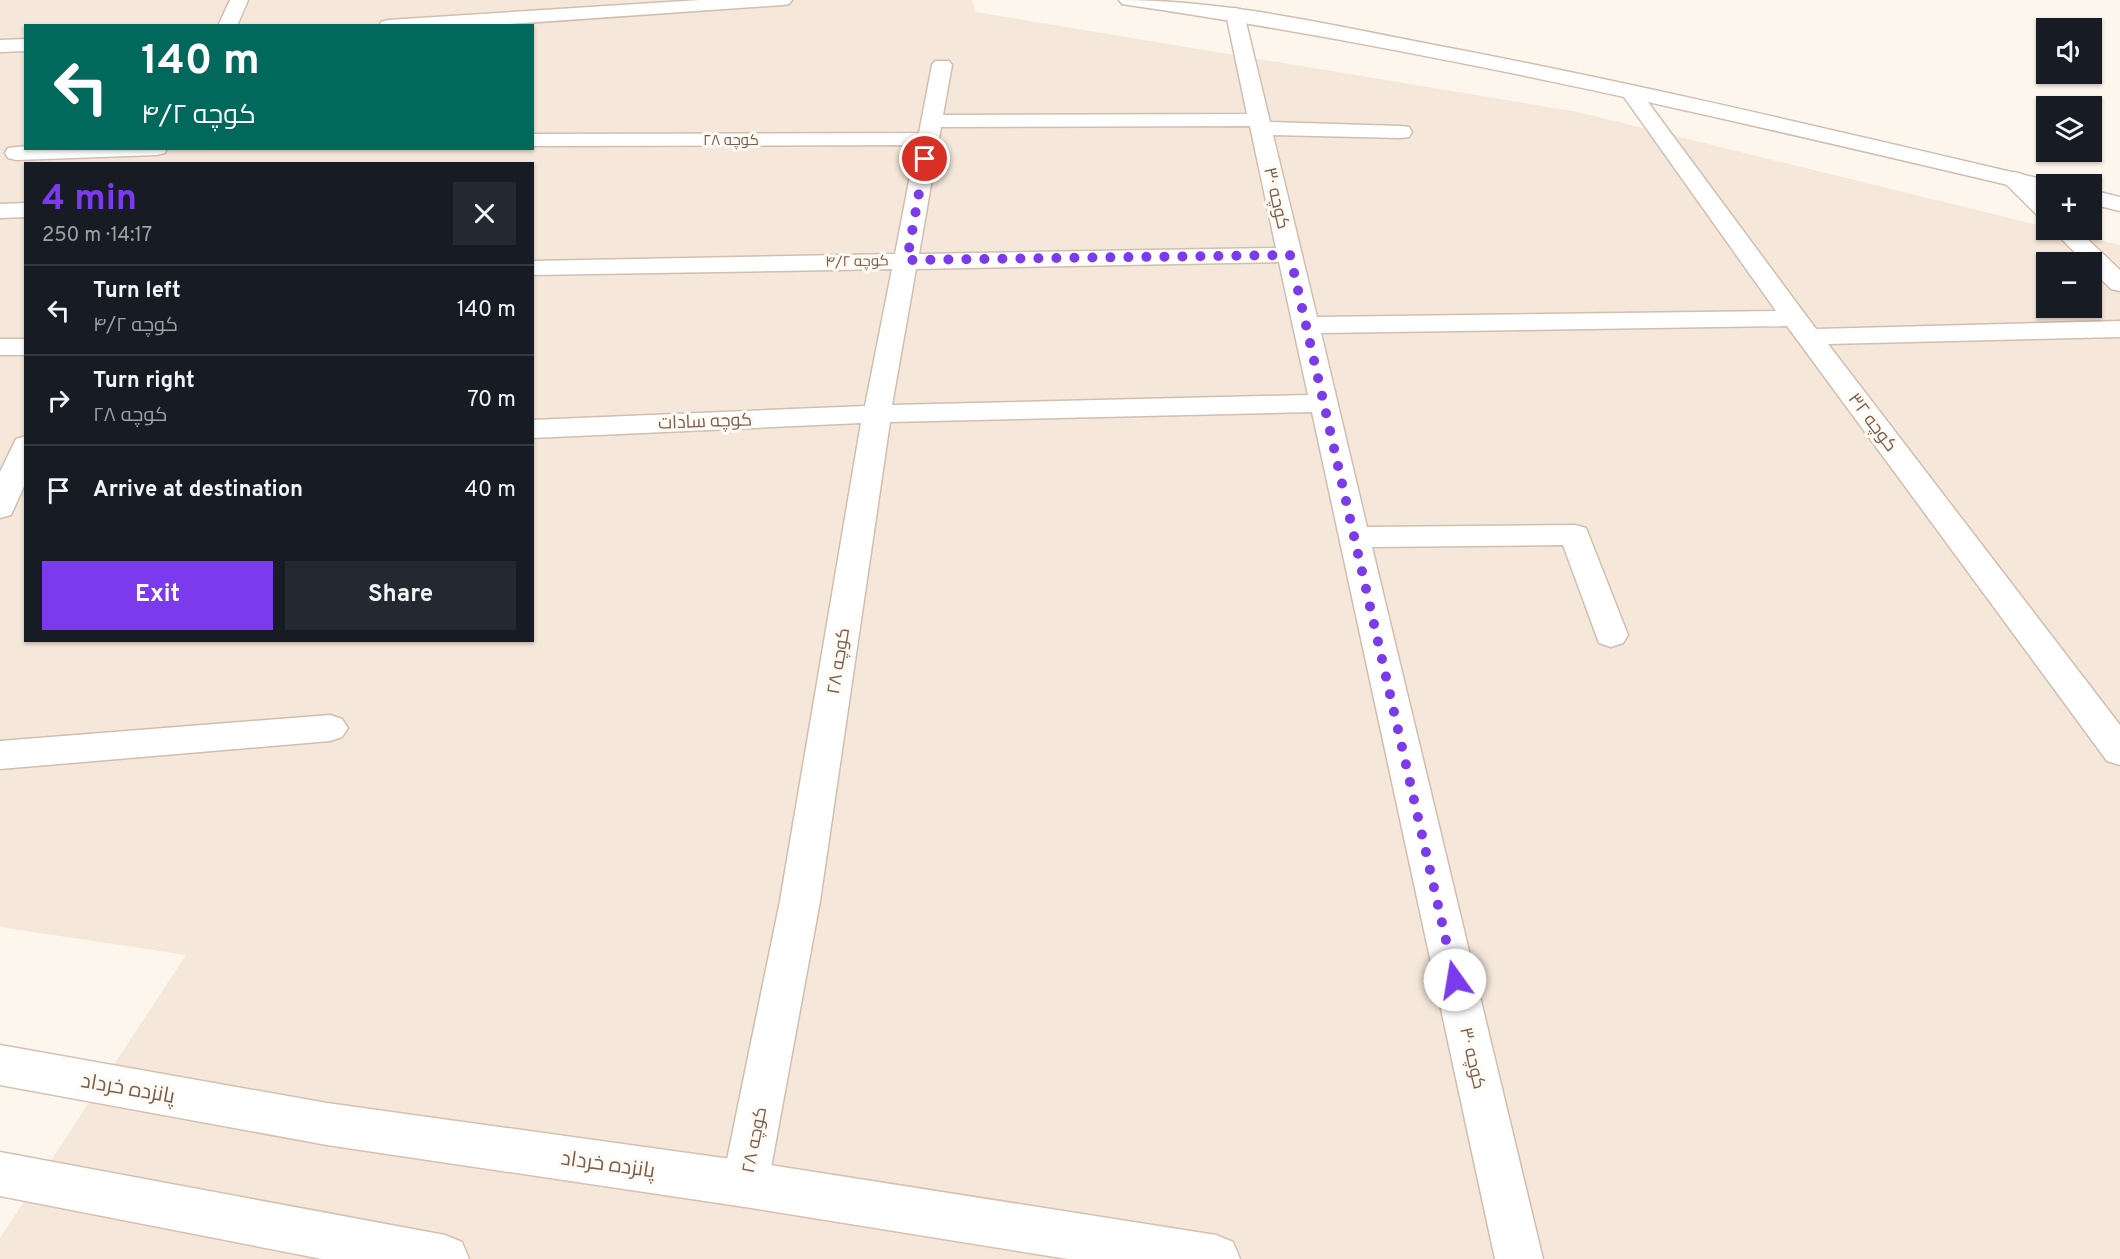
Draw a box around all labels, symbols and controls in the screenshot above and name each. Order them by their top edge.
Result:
map controls [2036,18,2102,318]
button: sound [2036,18,2102,84]
text: 140 m [141,36,260,89]
icon: left [42,48,120,126]
button: layers [2036,96,2102,162]
text: کوچه ۴/۲ [141,99,256,133]
street label: کوچه ۲۸ [703,132,759,151]
pin [899,133,950,184]
icon: arrive [908,142,941,175]
street label: کوچه ۳۰ [1257,165,1294,232]
button: + [2036,174,2102,240]
text: 4 min [42,177,137,223]
button: close [453,182,516,245]
text: 250 m · 14:17 [42,223,152,249]
street label: کوچه ۴/۲ [825,252,889,273]
button: − [2036,252,2102,318]
text: Turn left [93,278,181,305]
icon: left [42,294,75,327]
text: 140 m [457,297,516,324]
text: کوچه ۴/۲ [93,313,178,339]
text: Turn right [93,368,195,395]
icon: right [42,384,75,417]
text: 70 m [467,387,516,414]
street label: کوچه ۳۲ [1842,389,1901,457]
text: کوچه ۲۸ [93,403,167,429]
street label: کوچه سادات [658,409,753,436]
icon: arrive [42,474,75,507]
text: Arrive at destination [93,477,303,504]
text: 40 m [464,477,516,504]
button: Exit [42,561,273,630]
button: Share [285,561,516,630]
street label: کوچه ۲۸ [823,626,856,696]
position arrow [1423,948,1487,1012]
street label: کوچه ۳۰ [1453,1025,1490,1092]
street label: پانزده خرداد [79,1068,177,1111]
street label: کوچه ۲۸ [738,1105,773,1175]
street label: پانزده خرداد [559,1146,657,1186]

